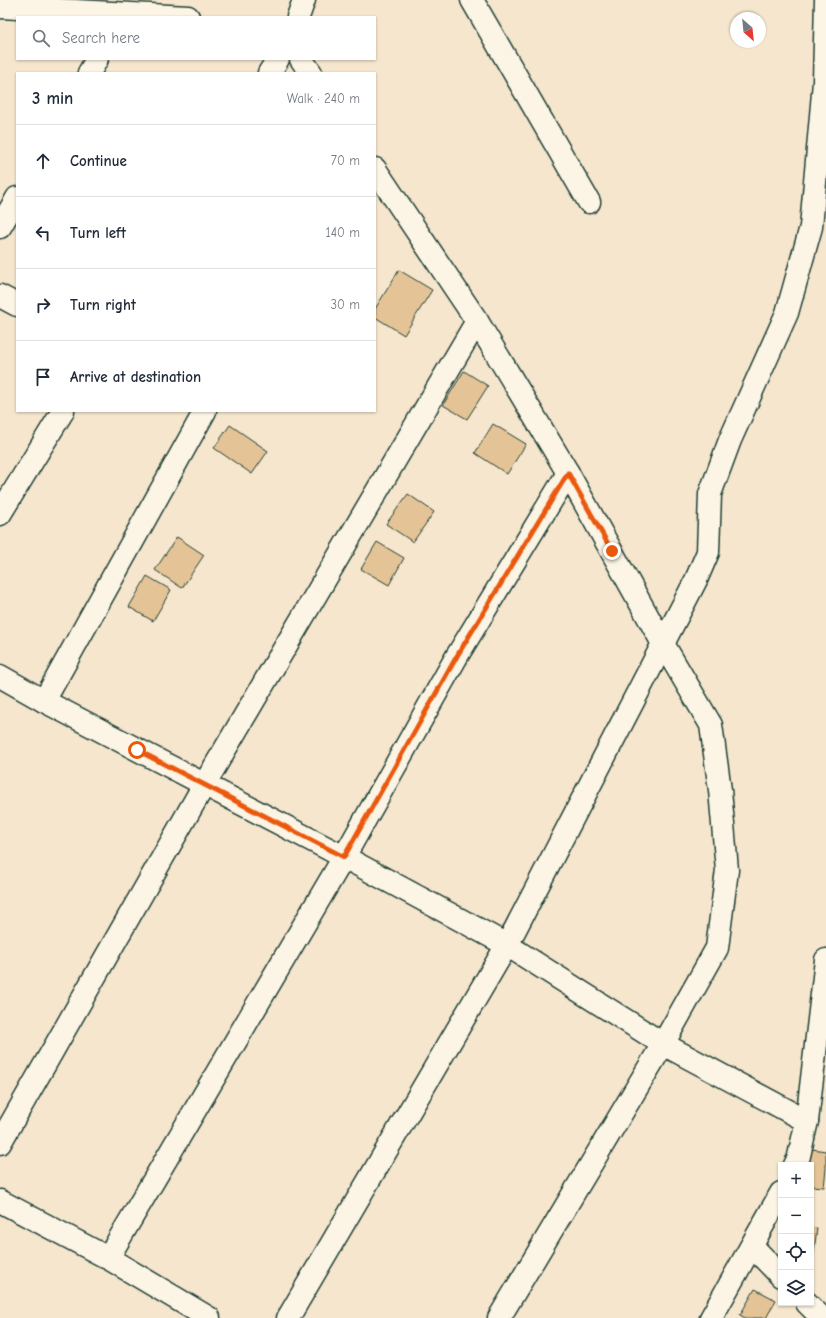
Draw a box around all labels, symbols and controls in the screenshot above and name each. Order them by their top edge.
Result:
north arrow [730,12,766,48]
search box [16,16,376,60]
icon: search [30,27,52,49]
text: Search here [62,29,140,47]
text: 3 min [32,89,73,108]
text: Walk · 240 m [287,91,360,106]
icon: ahead [32,150,54,172]
text: Continue [70,152,127,170]
text: 70 m [331,153,360,168]
icon: left [32,222,54,244]
text: Turn left [70,224,126,242]
text: 140 m [326,225,360,240]
icon: right [32,294,54,316]
text: Turn right [70,296,136,314]
text: 30 m [330,297,360,312]
icon: arrive [32,366,54,388]
text: Arrive at destination [70,368,201,386]
route end [603,542,621,560]
route start [128,741,146,759]
map controls [778,1162,814,1306]
button: + [778,1162,814,1198]
button: − [778,1198,814,1234]
button: locate [778,1234,814,1270]
button: layers [778,1270,814,1306]

